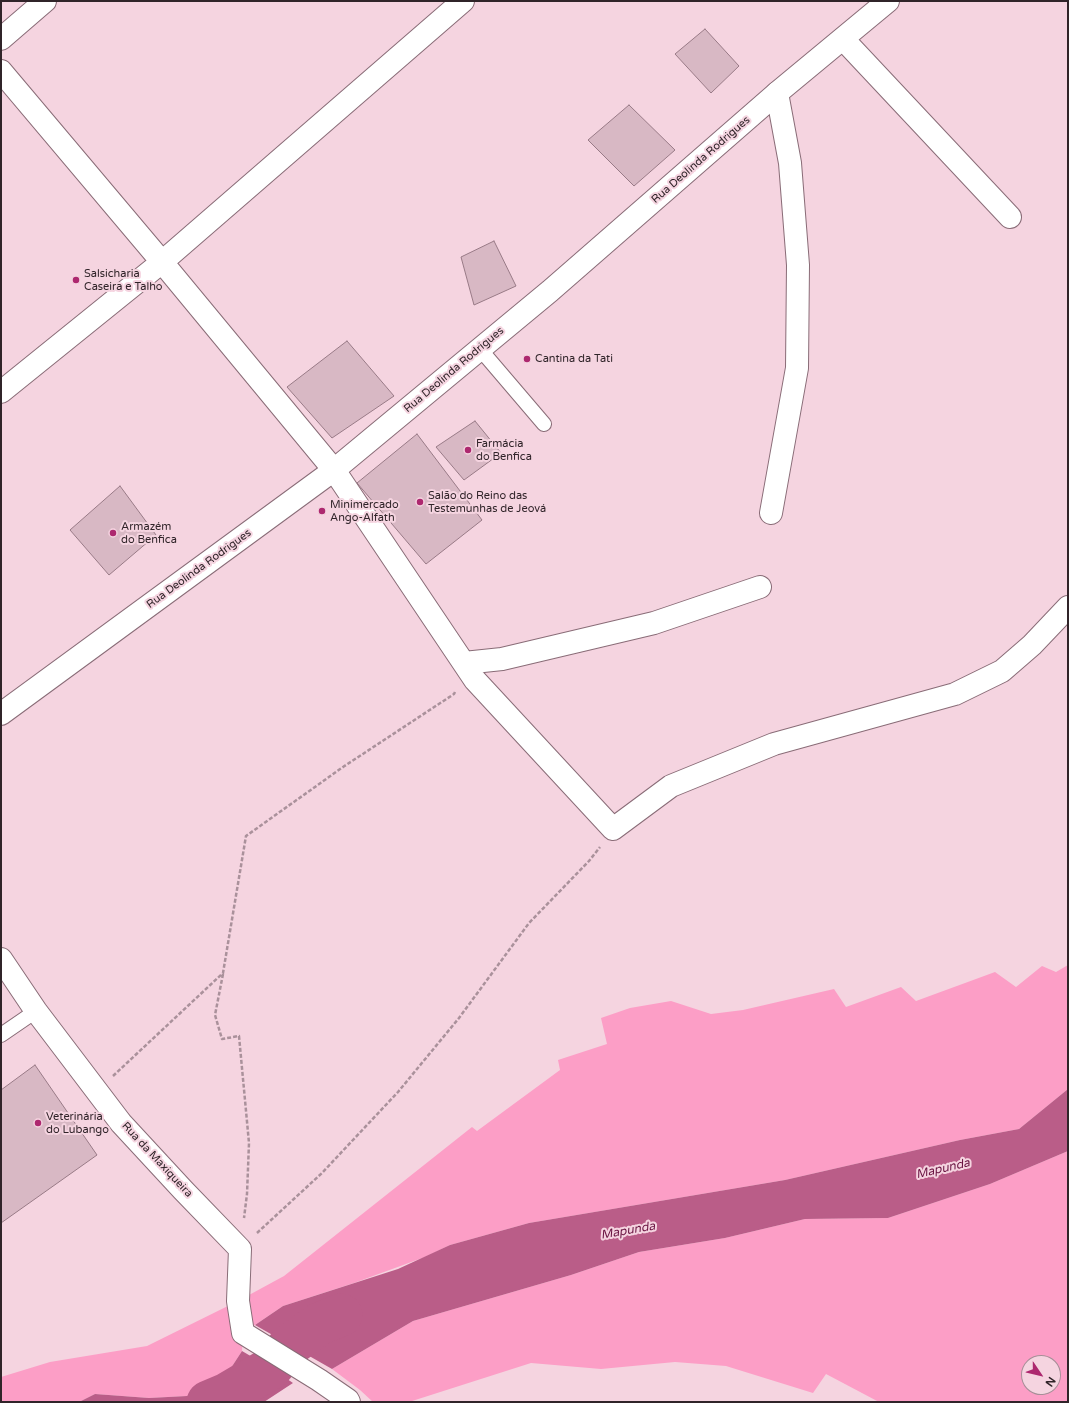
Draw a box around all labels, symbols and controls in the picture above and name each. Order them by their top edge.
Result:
street label: Rua Deolinda Rodrigues [649,114,753,206]
place label: Salsicharia Caseira e Talho [84,267,163,293]
marker: Salsicharia Caseira e Talho [71,275,81,285]
street label: Rua Deolinda Rodrigues [401,324,507,416]
place label: Cantina da Tati [535,352,613,366]
marker: Cantina da Tati [522,354,532,364]
place label: Farmácia do Benfica [476,437,532,463]
marker: Farmácia do Benfica [463,445,473,455]
place label: Salão do Reino das Testemunhas de Jeová [428,489,546,515]
marker: Salão do Reino das Testemunhas de Jeová [415,497,425,507]
place label: Minimercado Ango-Alfath [330,498,399,524]
marker: Minimercado Ango-Alfath [317,506,327,516]
place label: Armazém do Benfica [121,520,177,546]
street label: Rua Deolinda Rodrigues [144,527,254,611]
marker: Armazém do Benfica [108,528,118,538]
place label: Veterinária do Lubango [46,1110,109,1136]
marker: Veterinária do Lubango [33,1118,43,1128]
street label: Rua da Maxiqueira [119,1120,195,1200]
water label: Mapunda [915,1156,971,1182]
water label: Mapunda [600,1219,656,1243]
north arrow [1021,1355,1061,1395]
text: N [1043,1374,1058,1389]

